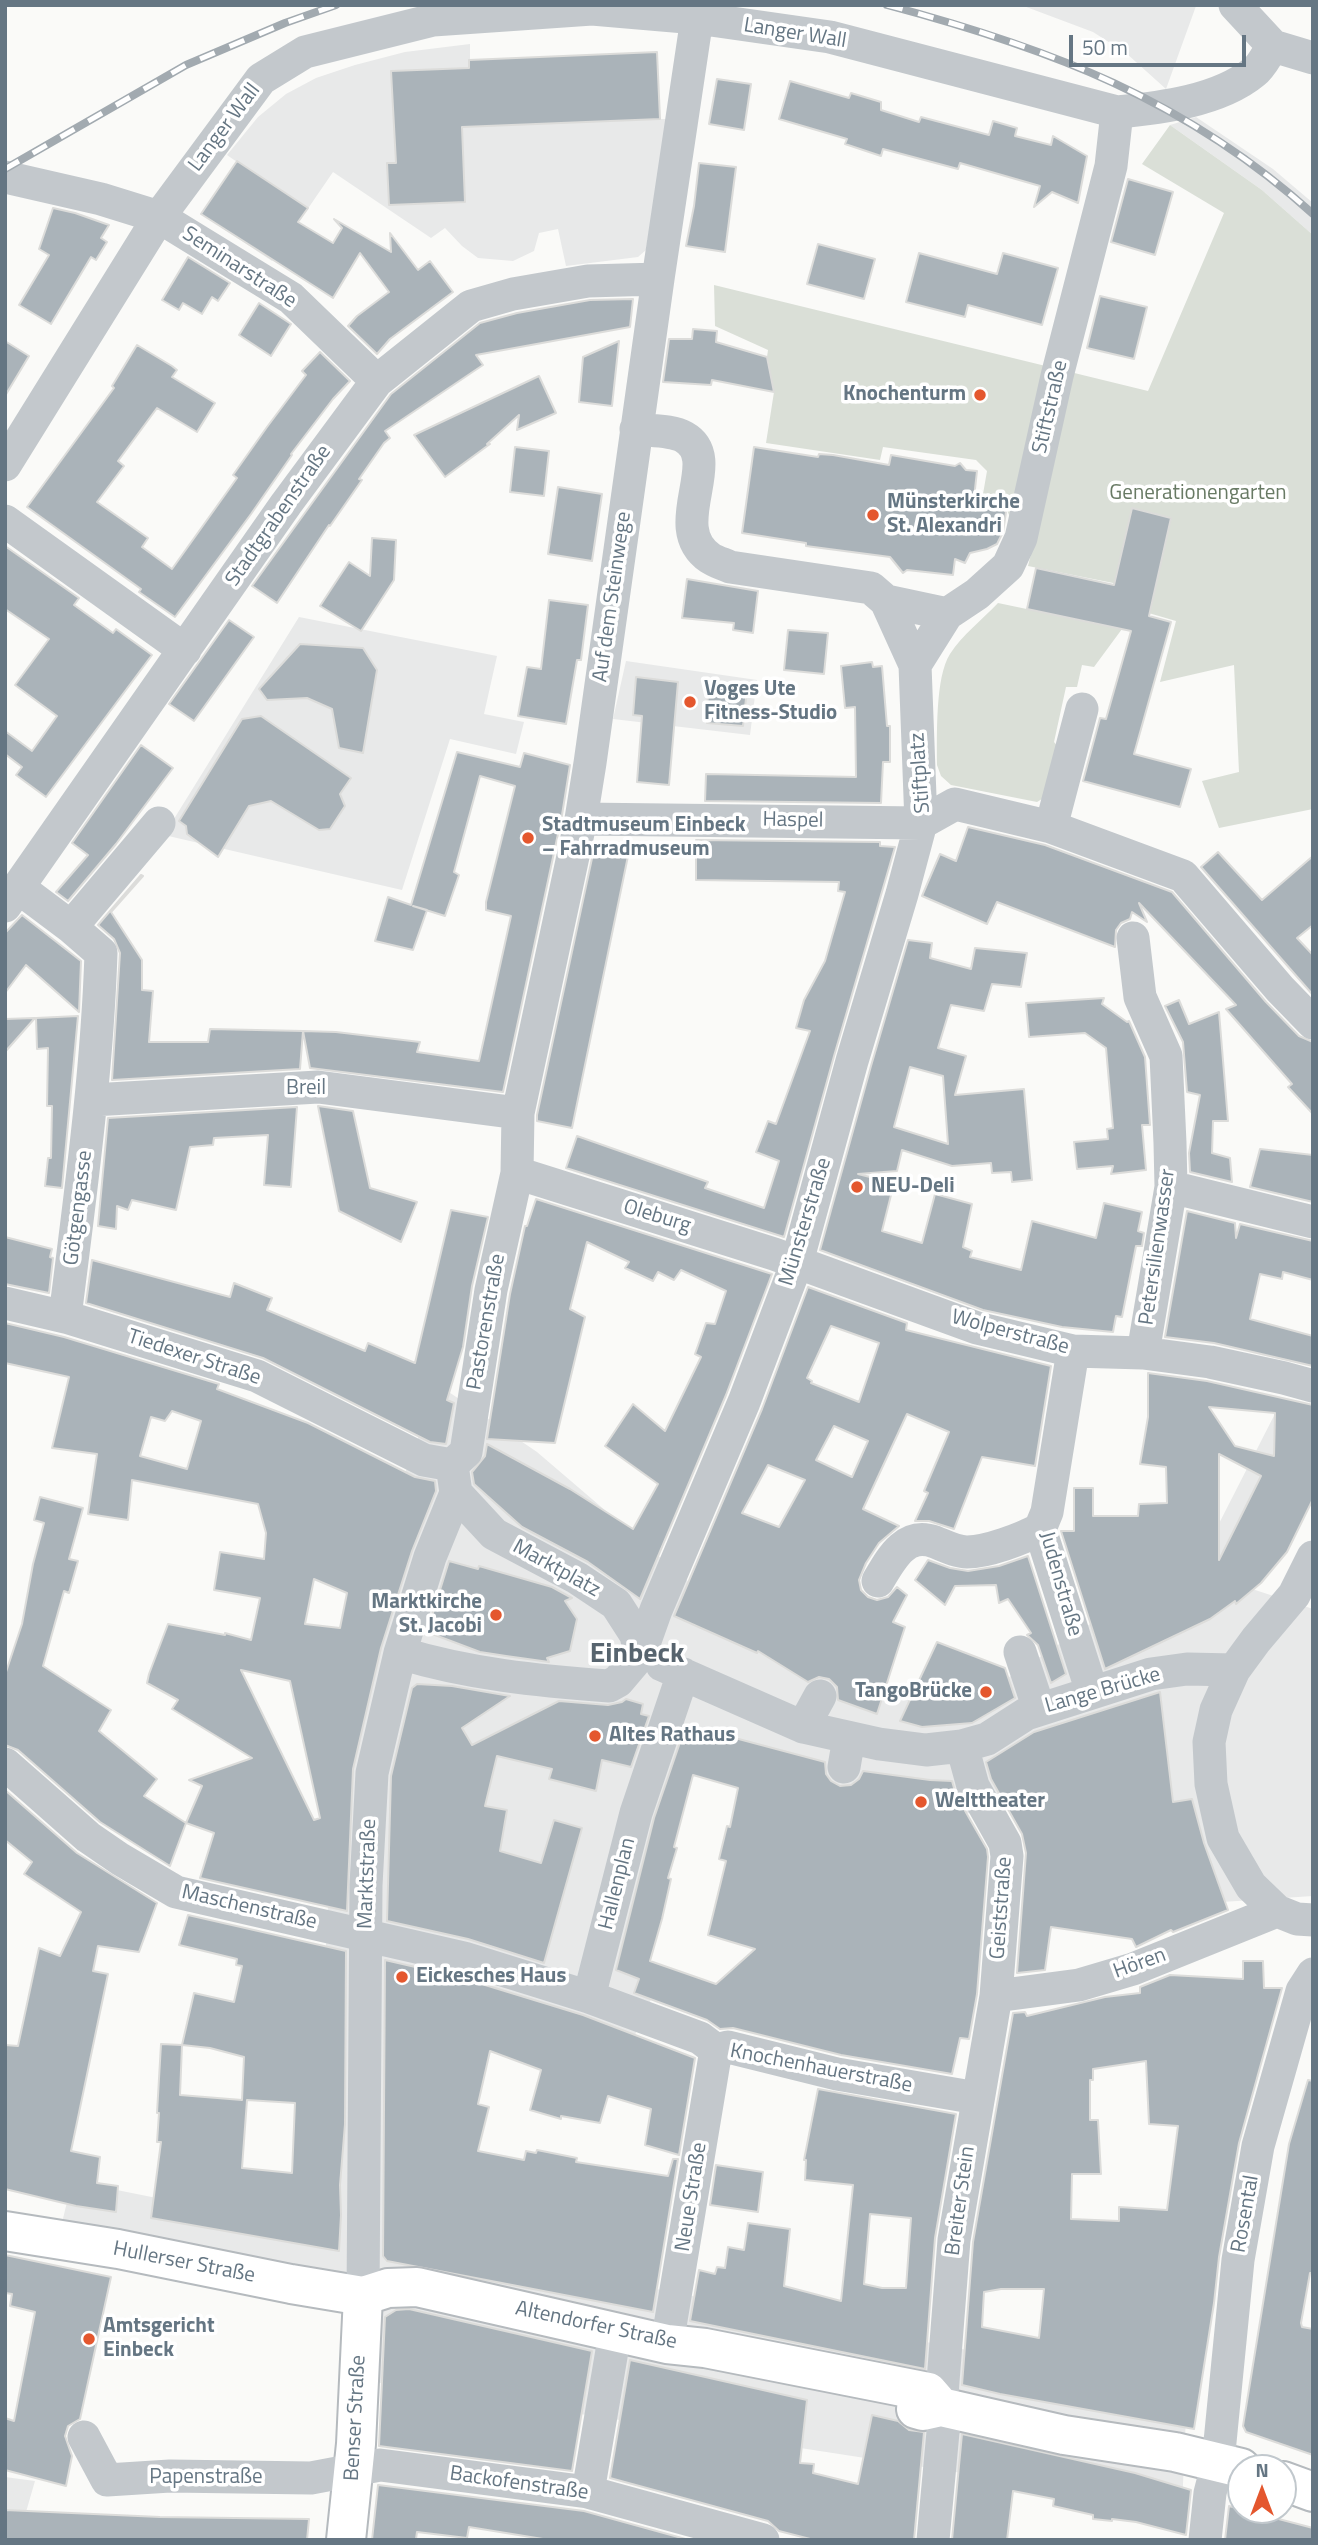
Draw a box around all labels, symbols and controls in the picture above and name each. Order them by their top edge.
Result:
street label: Langer Wall [742,13,848,55]
scale bar [1073,21,1250,65]
text: 50 m [1082,31,1128,63]
street label: Langer Wall [184,79,266,177]
street label: Seminarstraße [177,222,301,314]
street label: Stiftstraße [1028,358,1074,456]
place label: Knochenturm [843,382,966,408]
marker: Knochenturm [972,387,988,403]
street label: Stadtgrabenstraße [221,441,337,591]
park label: Generationengarten [1109,481,1287,507]
place label: Münsterkirche St. Alexandri [887,490,1020,540]
marker: Münsterkirche St. Alexandri [865,507,881,523]
street label: Auf dem Steinwege [589,510,637,684]
place label: Voges Ute Fitness-Studio [704,677,837,727]
marker: Voges Ute Fitness-Studio [682,694,698,710]
street label: Stiftplatz [906,732,936,814]
street label: Haspel [762,808,824,834]
place label: Stadtmuseum Einbeck – Fahrradmuseum [542,813,746,863]
marker: Stadtmuseum Einbeck – Fahrradmuseum [520,830,536,846]
street label: Breil [286,1076,326,1102]
street label: Götgengasse [59,1149,99,1267]
street label: Münsterstraße [775,1155,837,1289]
street label: Petersilienwasser [1135,1167,1181,1327]
place label: NEU-Deli [871,1174,955,1200]
marker: NEU-Deli [849,1179,865,1195]
street label: Oleburg [620,1195,694,1239]
street label: Pastorenstraße [463,1252,511,1392]
street label: Wolperstraße [948,1305,1072,1361]
street label: Tiedexer Straße [124,1325,264,1391]
street label: Judenstraße [1033,1529,1087,1639]
street label: Marktplatz [508,1535,604,1603]
place label: Marktkirche St. Jacobi [371,1590,482,1640]
marker: Marktkirche St. Jacobi [488,1607,504,1623]
district label: Einbeck [590,1638,684,1672]
street label: Lange Brücke [1042,1663,1164,1719]
place label: TangoBrücke [855,1679,972,1705]
marker: TangoBrücke [978,1684,994,1700]
place label: Altes Rathaus [609,1723,735,1749]
marker: Altes Rathaus [587,1728,603,1744]
place label: Welttheater [935,1789,1045,1815]
marker: Welttheater [913,1794,929,1810]
street label: Marktstraße [353,1818,383,1930]
street label: Hallenplan [594,1835,642,1933]
street label: Geiststraße [986,1856,1018,1960]
street label: Maschenstraße [179,1880,319,1936]
street label: Hören [1110,1943,1170,1985]
place label: Eickesches Haus [416,1964,566,1990]
marker: Eickesches Haus [394,1969,410,1985]
street label: Knochenhauerstraße [728,2039,914,2099]
street label: Neue Straße [671,2141,713,2253]
street label: Breiter Stein [941,2145,981,2257]
street label: Rosental [1227,2173,1265,2255]
street label: Hullerser Straße [111,2237,257,2289]
street label: Altendorfer Straße [513,2297,679,2355]
place label: Amtsgericht Einbeck [103,2314,215,2364]
marker: Amtsgericht Einbeck [81,2331,97,2347]
street label: Benser Straße [340,2354,372,2482]
north arrow [1227,2454,1297,2524]
text: N [1255,2455,1269,2484]
street label: Backofenstraße [448,2462,590,2506]
street label: Papenstraße [149,2465,263,2491]

